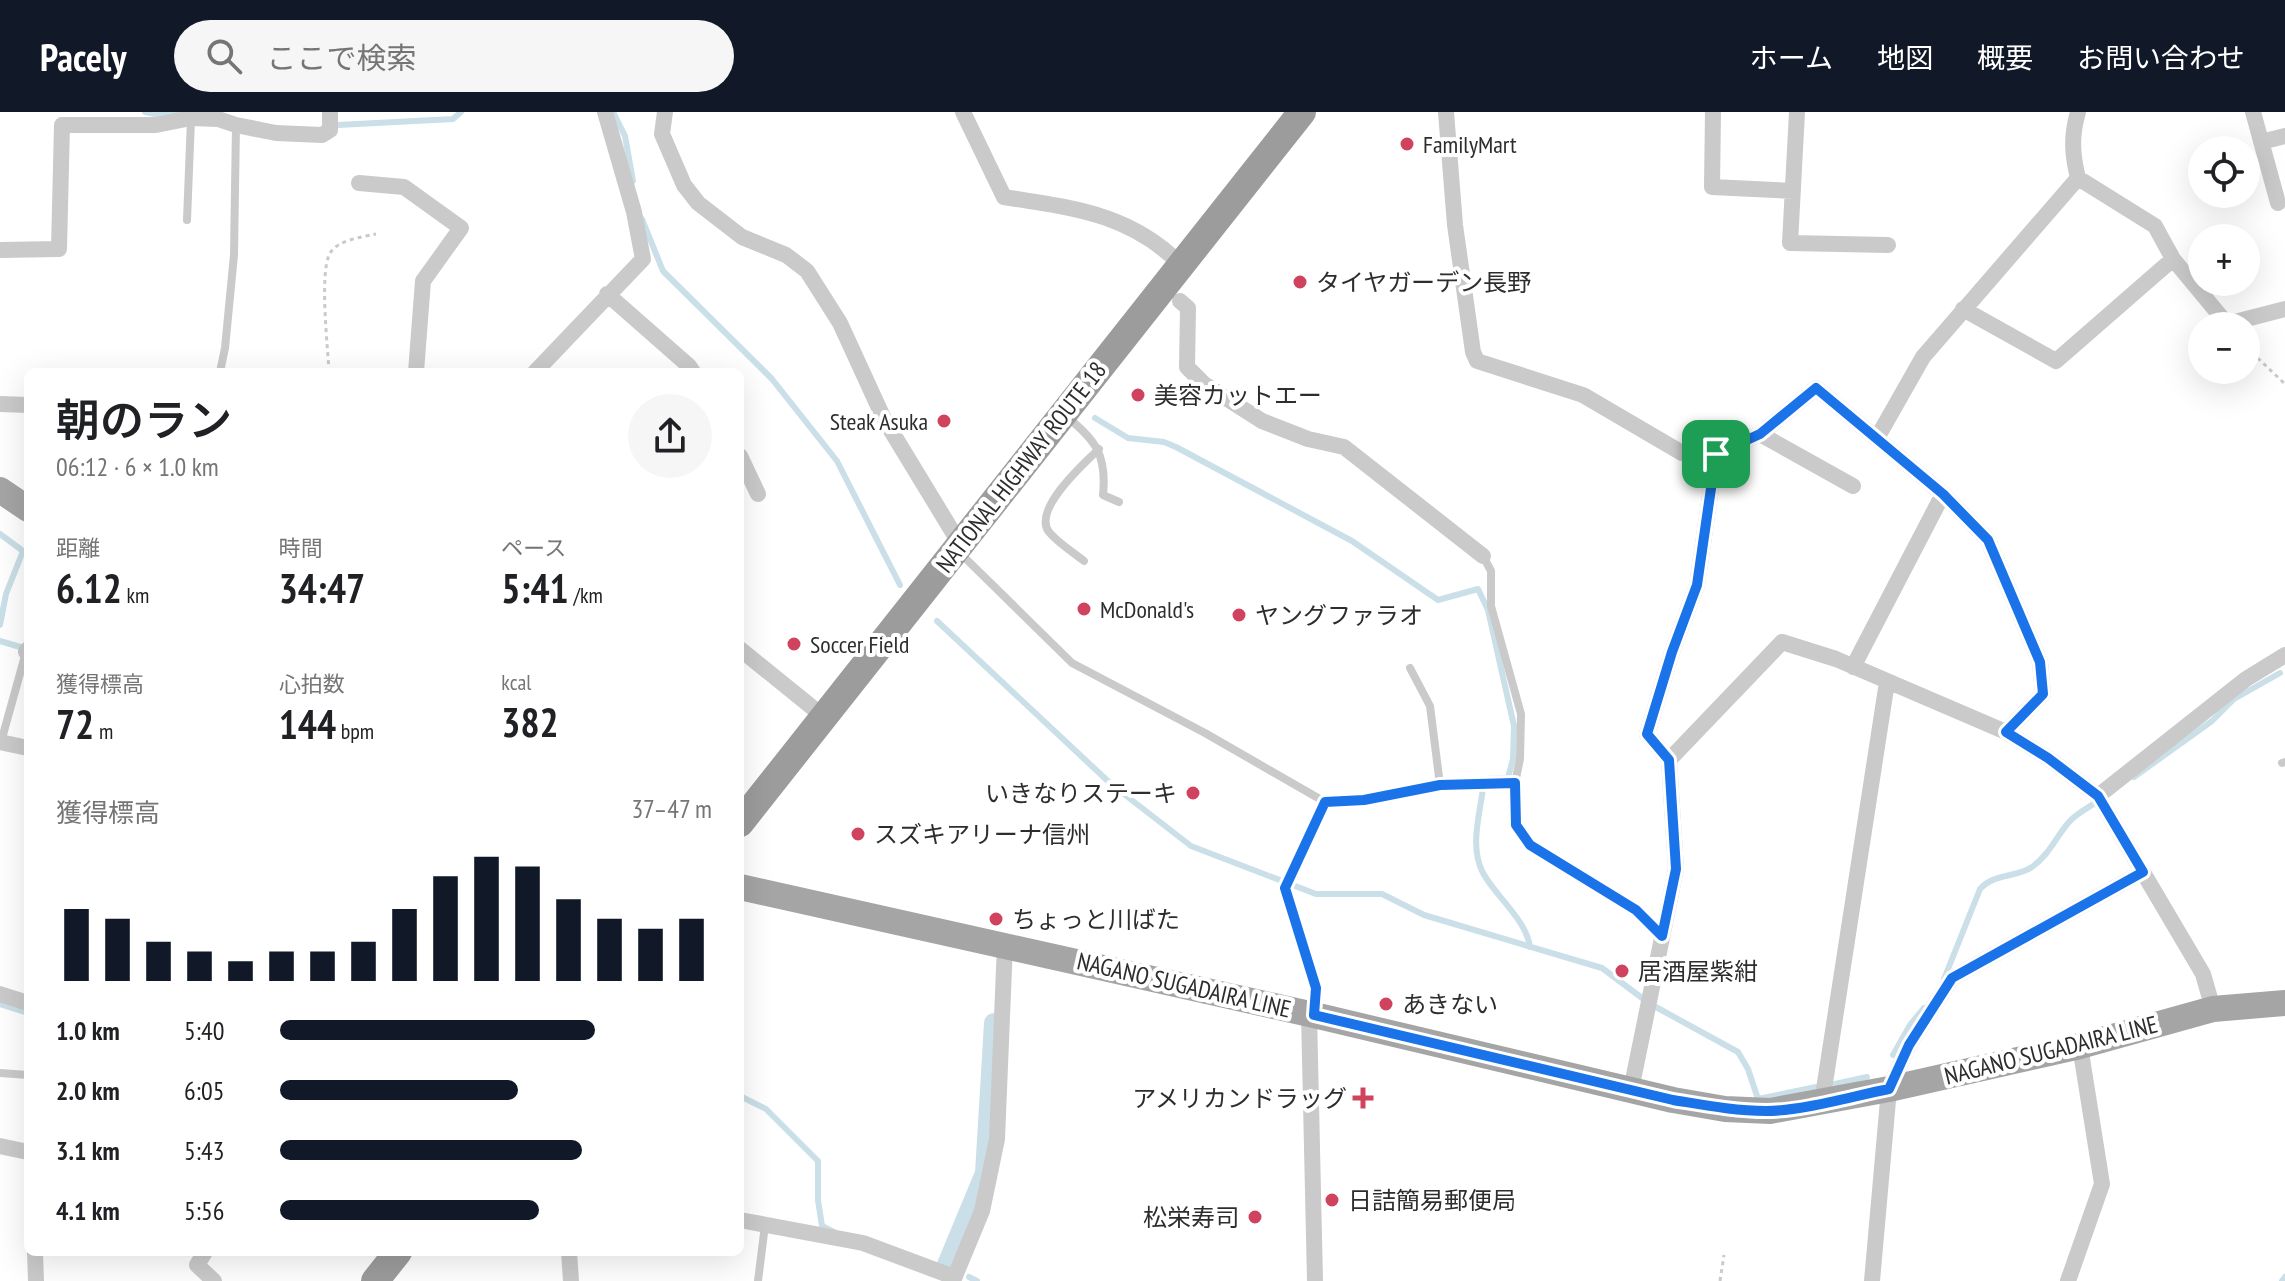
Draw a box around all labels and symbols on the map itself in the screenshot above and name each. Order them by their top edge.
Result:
place label: FamilyMart [1423,129,1517,160]
marker: FamilyMart [1398,135,1416,153]
place label: タイヤガーデン長野 [1316,267,1531,298]
marker: タイヤガーデン長野 [1291,273,1309,291]
street label: NATIONAL HIGHWAY ROUTE 18 [929,355,1113,579]
place label: 美容カットエー [1154,380,1322,411]
marker: 美容カットエー [1129,386,1147,404]
place label: Steak Asuka [830,406,928,437]
marker: Steak Asuka [935,412,953,430]
pin [1682,420,1750,488]
place label: McDonald's [1100,594,1194,625]
marker: McDonald's [1075,600,1093,618]
place label: ヤングファラオ [1255,600,1423,631]
marker: ヤングファラオ [1230,606,1248,624]
place label: Soccer Field [810,629,910,660]
marker: Soccer Field [785,635,803,653]
place label: いきなりステーキ [985,778,1177,809]
marker: いきなりステーキ [1184,784,1202,802]
place label: スズキアリーナ信州 [874,819,1090,850]
marker: スズキアリーナ信州 [849,825,867,843]
place label: ちょっと川ばた [1012,904,1180,935]
marker: ちょっと川ばた [987,910,1005,928]
street label: NAGANO SUGADAIRA LINE [1074,945,1294,1025]
place label: 居酒屋紫紺 [1638,956,1758,987]
marker: 居酒屋紫紺 [1613,962,1631,980]
place label: あきない [1402,989,1498,1020]
marker: あきない [1377,995,1395,1013]
street label: NAGANO SUGADAIRA LINE [1941,1009,2161,1091]
place label: アメリカンドラッグ [1132,1083,1347,1114]
marker: アメリカンドラッグ [1354,1089,1372,1107]
place label: 日詰簡易郵便局 [1348,1185,1516,1216]
marker: 日詰簡易郵便局 [1323,1191,1341,1209]
place label: 松栄寿司 [1143,1202,1239,1233]
marker: 松栄寿司 [1246,1208,1264,1226]

